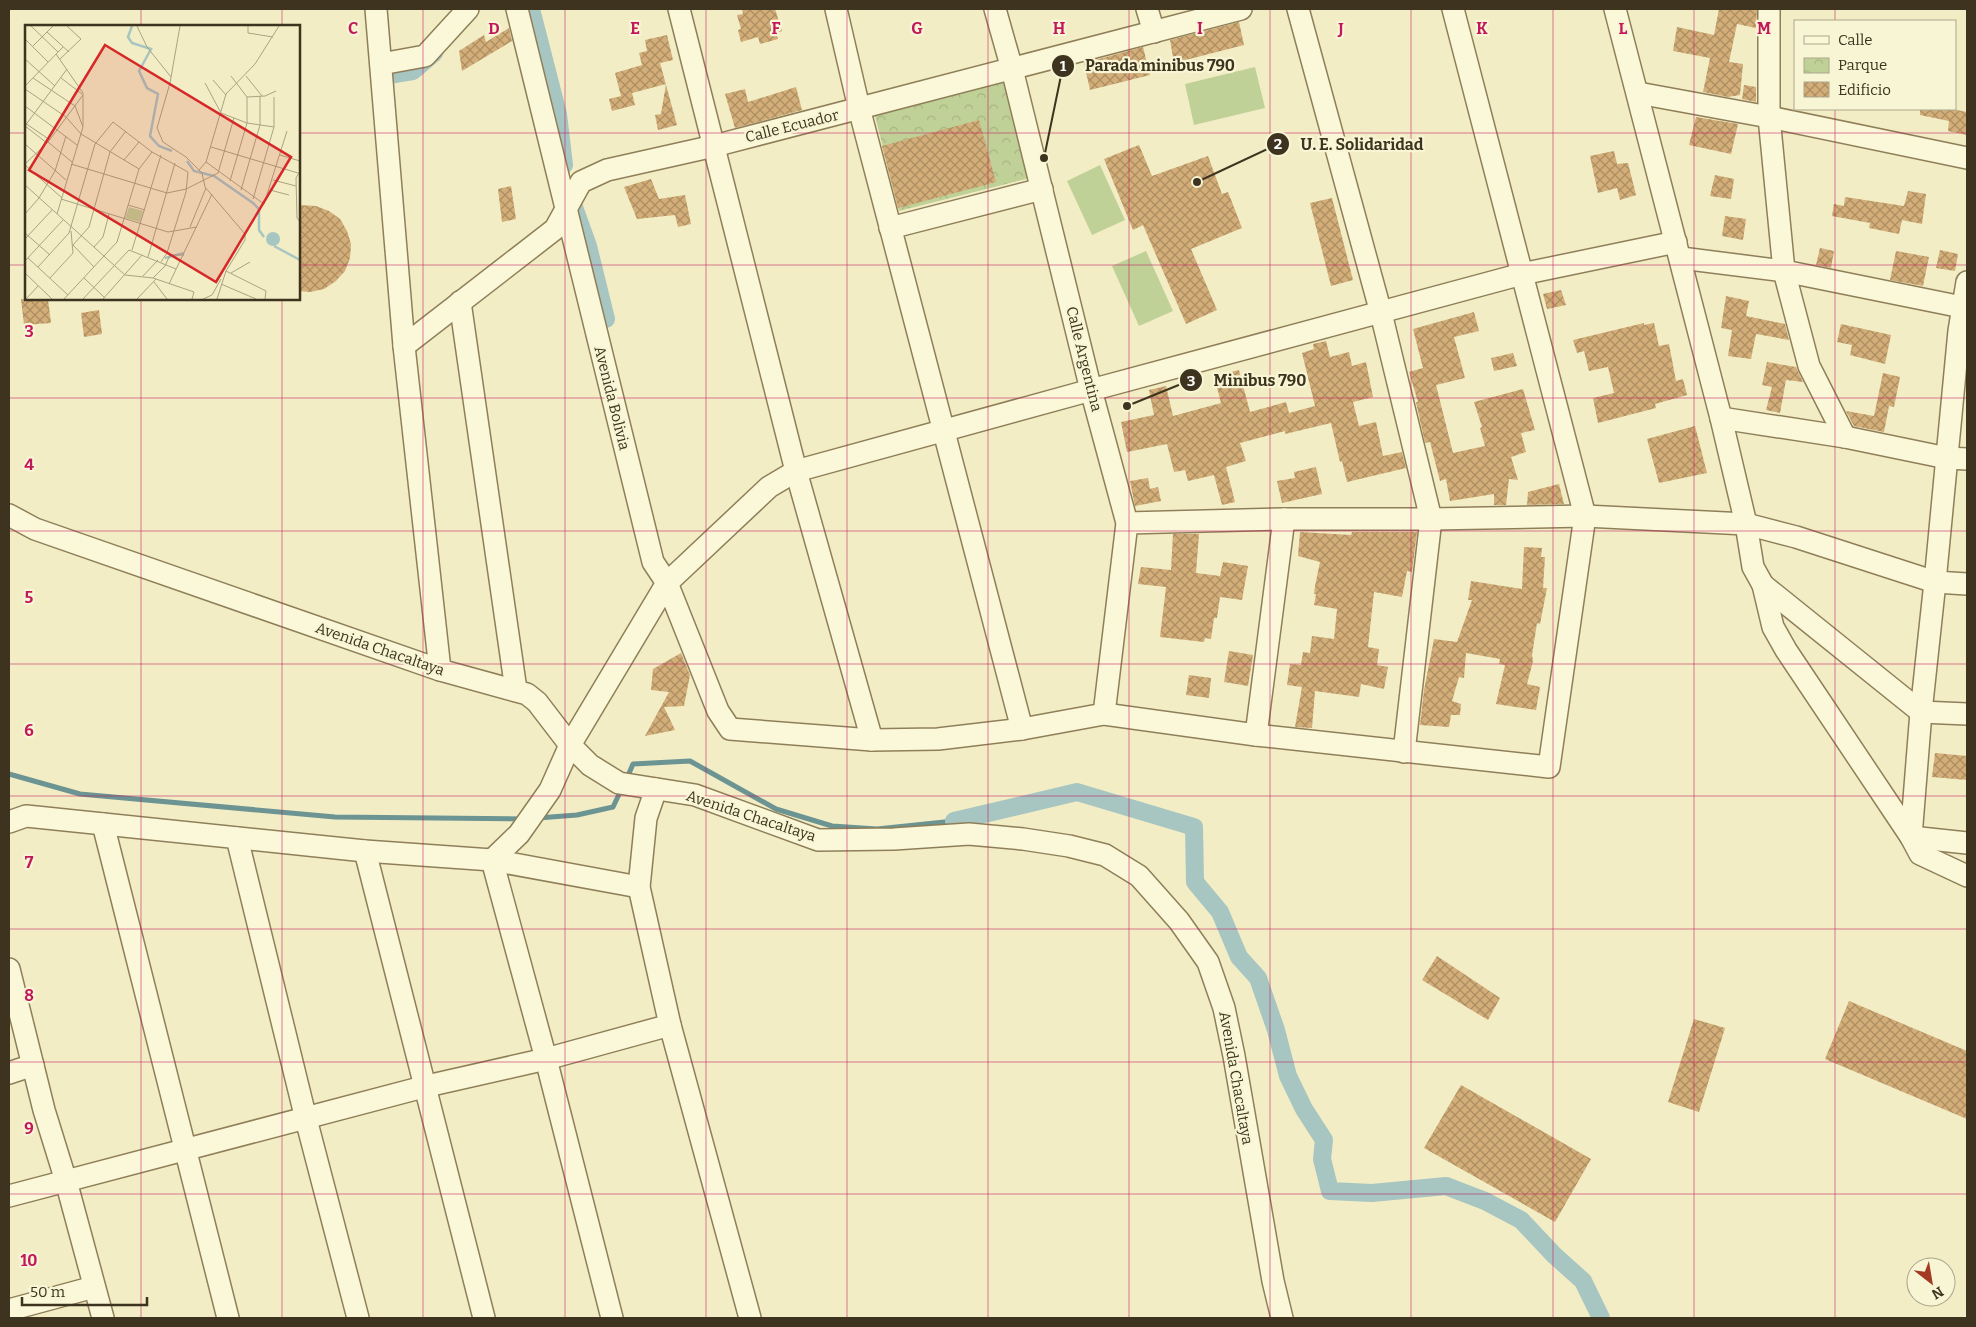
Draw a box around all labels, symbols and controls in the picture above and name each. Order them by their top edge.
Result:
text: C [348,19,358,38]
text: D [488,19,500,38]
text: E [630,19,640,38]
text: F [772,19,781,38]
text: G [911,19,923,38]
text: H [1053,19,1066,38]
text: I [1197,19,1203,38]
text: J [1337,19,1344,38]
text: K [1476,19,1488,38]
text: L [1619,19,1628,38]
text: M [1757,19,1771,38]
legend [1794,20,1956,110]
inset map [25,25,300,300]
text: Calle [1838,31,1872,49]
callout: Parada minibus 790 [1050,50,1245,81]
text: Parada minibus 790 [1085,56,1235,75]
text: Parque [1838,56,1887,74]
text: 1 [1060,57,1067,75]
text: Edificio [1838,81,1891,99]
street label: Calle Ecuador [743,106,841,146]
callout: U. E. Solidaridad [1265,128,1433,159]
text: 2 [1274,135,1282,153]
text: U. E. Solidaridad [1301,135,1424,154]
street label: Calle Argentina [1062,305,1106,413]
text: 3 [24,322,34,341]
street label: Avenida Bolivia [590,344,634,452]
callout: Minibus 790 [1179,365,1317,396]
text: Minibus 790 [1214,371,1306,390]
text: 3 [1187,372,1195,390]
text: 4 [24,455,34,474]
text: 5 [25,588,34,607]
street label: Avenida Chacaltaya [313,618,447,680]
text: 6 [24,721,34,740]
street label: Avenida Chacaltaya [684,787,818,845]
text: 7 [25,853,34,872]
text: 8 [24,986,34,1005]
street label: Avenida Chacaltaya [1215,1010,1257,1146]
text: 9 [24,1119,34,1138]
text: 10 [20,1251,38,1270]
north arrow [1906,1257,1956,1307]
scale bar [22,1274,148,1306]
text: 50 m [30,1283,66,1301]
text: N [1928,1283,1946,1303]

